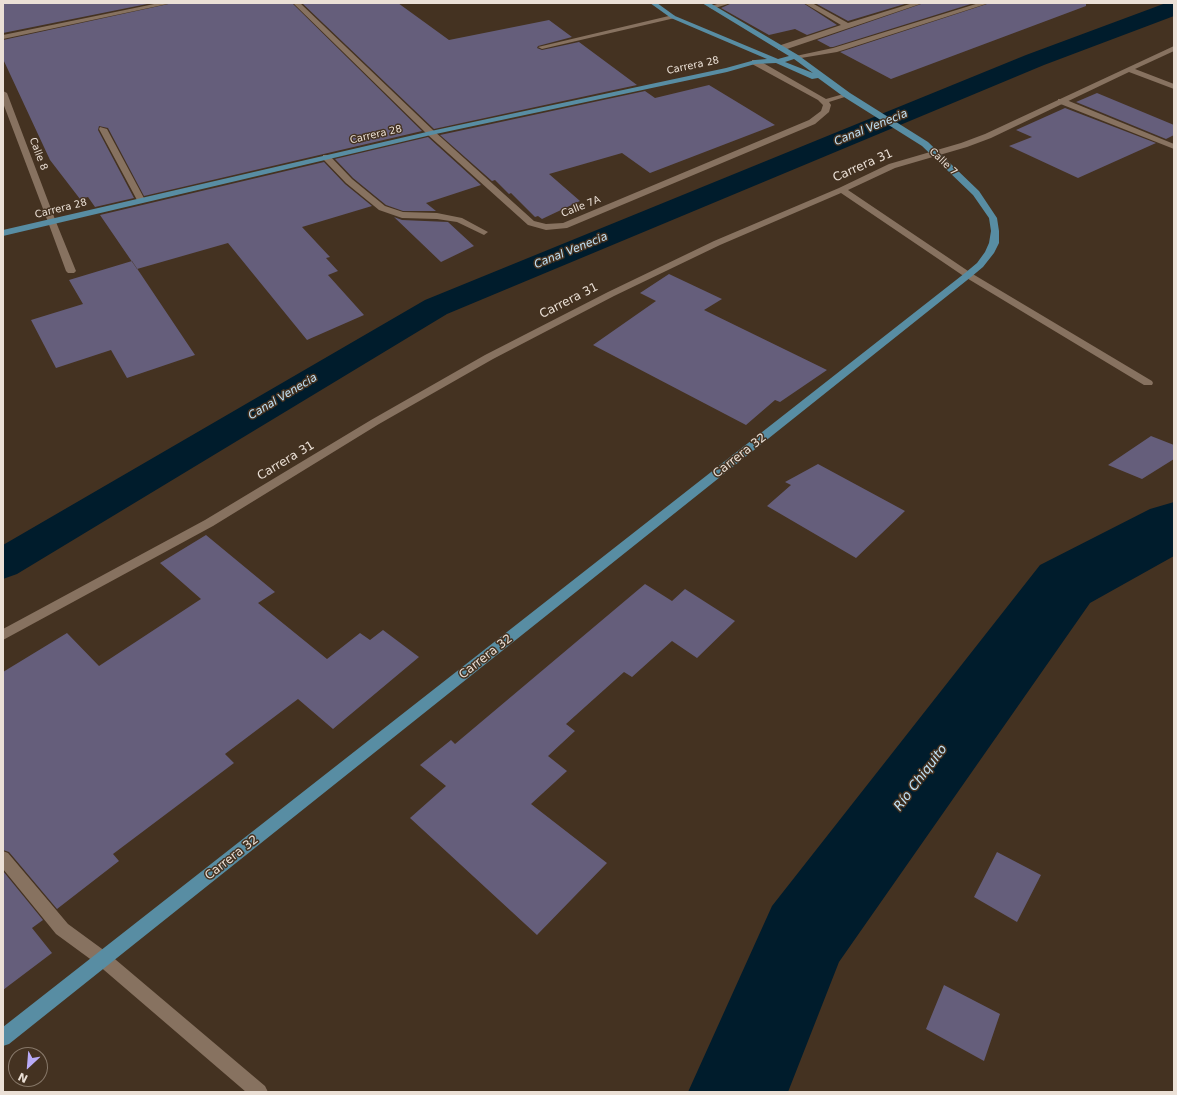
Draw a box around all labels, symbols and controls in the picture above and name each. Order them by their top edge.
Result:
street label: Carrera 28 [666,55,720,77]
water label: Canal Venecia [832,107,910,149]
street label: Carrera 28 [349,123,403,147]
street label: Calle 8 [26,136,50,172]
street label: Carrera 31 [831,146,895,186]
street label: Calle 7 [926,146,960,178]
street label: Calle 7A [560,194,602,220]
street label: Carrera 28 [34,197,88,221]
water label: Canal Venecia [532,230,610,272]
street label: Carrera 31 [537,280,601,322]
water label: Canal Venecia [246,371,320,423]
street label: Carrera 32 [710,431,770,481]
street label: Carrera 31 [255,438,317,484]
street label: Carrera 32 [456,632,516,682]
water label: Río Chiquito [891,742,951,814]
street label: Carrera 32 [202,833,262,883]
north arrow [8,1047,48,1087]
text: N [16,1069,30,1085]

